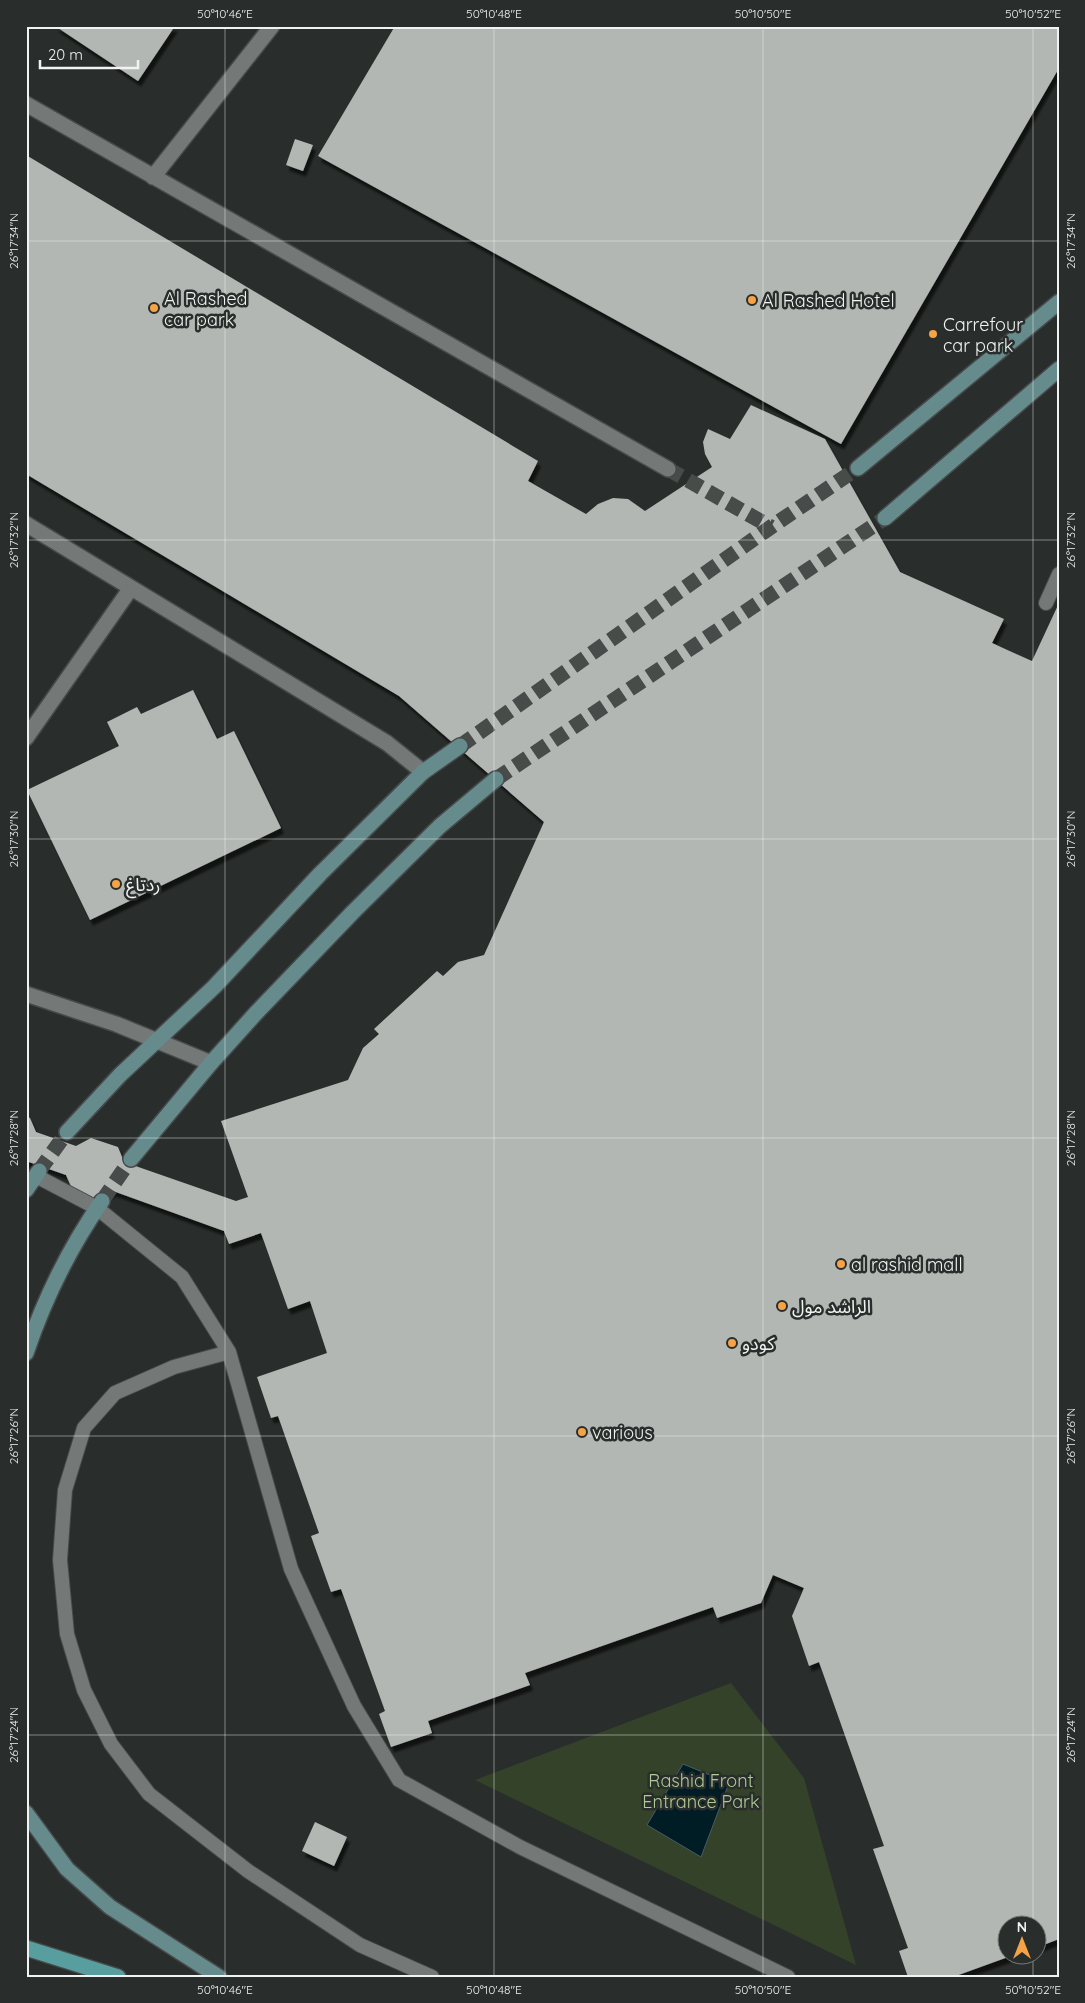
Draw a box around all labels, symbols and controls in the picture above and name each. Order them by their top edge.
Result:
text: 50°10'46"E [197,6,253,21]
text: 50°10'48"E [466,6,522,21]
text: 50°10'50"E [735,6,792,21]
text: 50°10'52"E [1005,6,1061,21]
scale bar [40,38,138,70]
text: 20 m [48,45,83,64]
text: 26°17'34"N [6,213,21,269]
text: 26°17'34"N [1063,213,1078,269]
place label: Al Rashed car park [164,287,247,331]
place label: Al Rashed Hotel [762,289,895,312]
marker: Al Rashed Hotel [746,294,758,306]
marker: Al Rashed car park [148,302,160,314]
place label: Carrefour car park [943,313,1023,357]
marker: Carrefour car park [927,328,939,340]
text: 26°17'32"N [6,512,21,568]
text: 26°17'32"N [1063,512,1078,568]
text: 26°17'30"N [6,811,21,867]
text: 26°17'30"N [1063,811,1078,867]
place label: ردتاغ [126,873,160,899]
marker: ردتاغ [110,878,122,890]
text: 26°17'28"N [6,1110,21,1166]
text: 26°17'28"N [1063,1110,1078,1166]
place label: al rashid mall [851,1253,963,1276]
marker: al rashid mall [835,1258,847,1270]
place label: الراشد مول [792,1295,871,1318]
marker: الراشد مول [776,1300,788,1312]
place label: كودو [742,1332,775,1355]
marker: كودو [726,1337,738,1349]
text: 26°17'26"N [6,1408,21,1464]
text: 26°17'26"N [1063,1408,1078,1464]
place label: various [592,1421,653,1444]
marker: various [576,1426,588,1438]
text: 26°17'24"N [6,1707,21,1763]
text: 26°17'24"N [1063,1707,1078,1763]
park label: Rashid Front Entrance Park [642,1769,760,1813]
north arrow [998,1916,1048,1966]
text: N [1017,1918,1027,1936]
text: 50°10'46"E [197,1982,253,1997]
text: 50°10'48"E [466,1982,522,1997]
text: 50°10'50"E [735,1982,792,1997]
text: 50°10'52"E [1005,1982,1061,1997]

